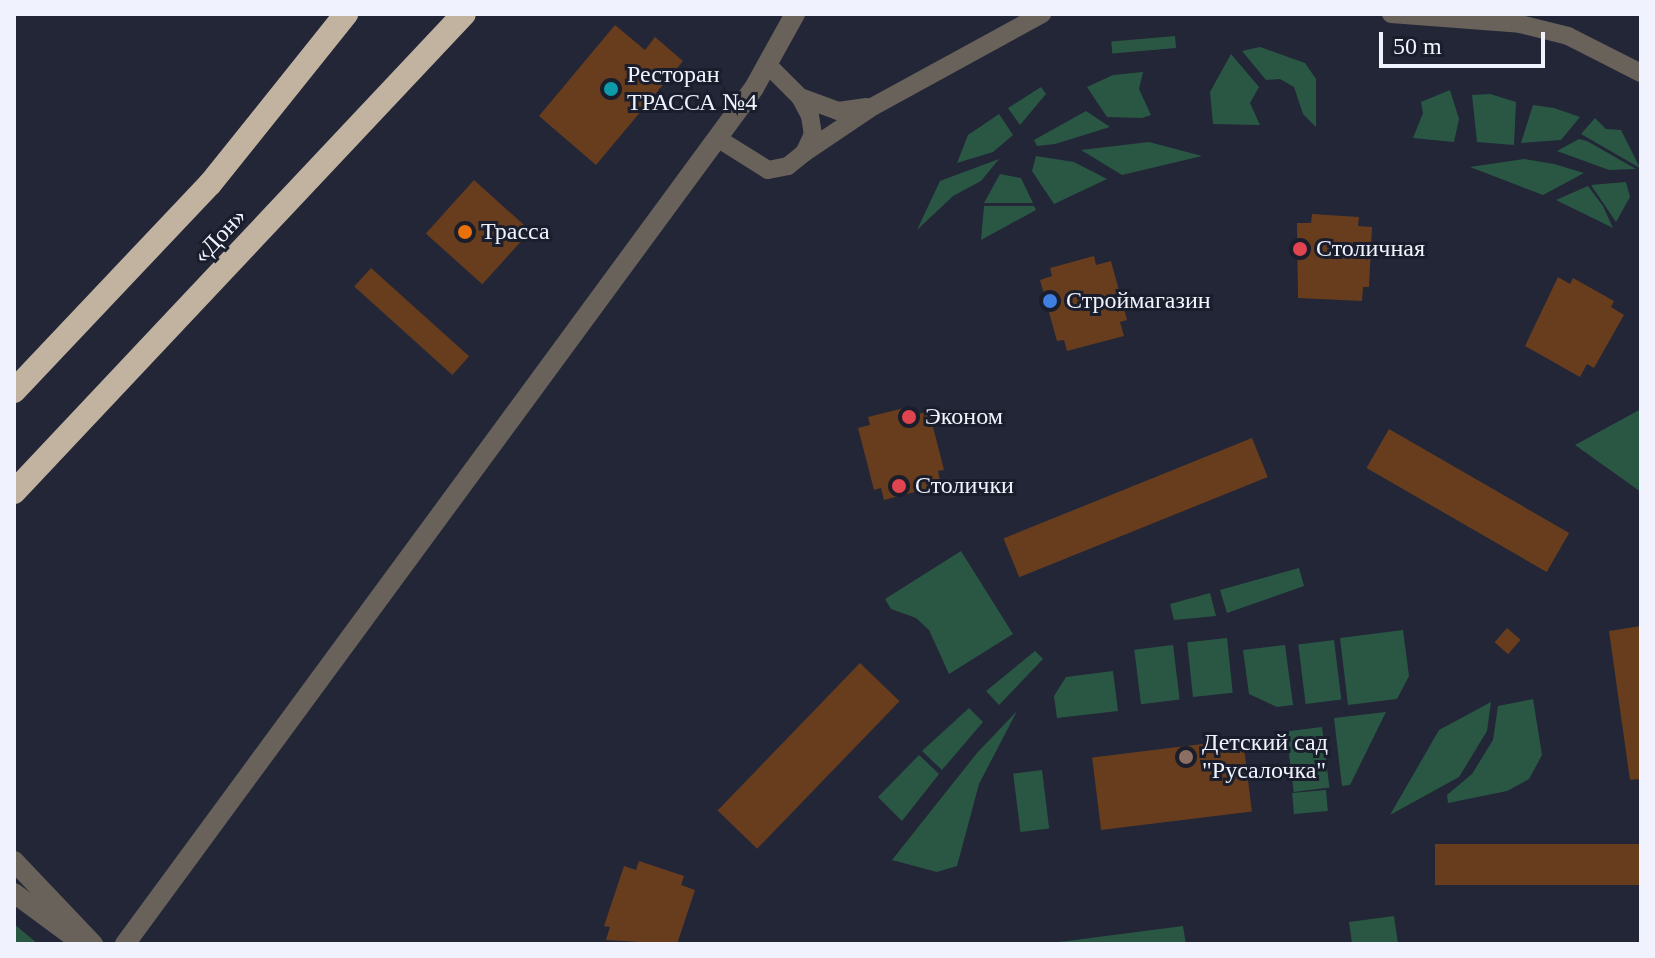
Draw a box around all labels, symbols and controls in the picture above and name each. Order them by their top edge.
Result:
scale bar [1383,16,1549,66]
text: 50 m [1393,33,1442,59]
place label: Ресторан ТРАССА №4 [627,61,757,117]
marker: Ресторан ТРАССА №4 [602,80,620,98]
street label: «Дон» [187,202,253,270]
place label: Трасса [481,218,550,246]
marker: Трасса [456,223,474,241]
place label: Столичная [1316,235,1425,263]
marker: Столичная [1291,240,1309,258]
place label: Строймагазин [1066,287,1211,315]
marker: Строймагазин [1041,292,1059,310]
place label: Эконом [925,403,1003,431]
marker: Эконом [900,408,918,426]
place label: Столички [915,472,1014,500]
marker: Столички [890,477,908,495]
place label: Детский сад "Русалочка" [1202,729,1328,785]
marker: Детский сад "Русалочка" [1177,748,1195,766]

